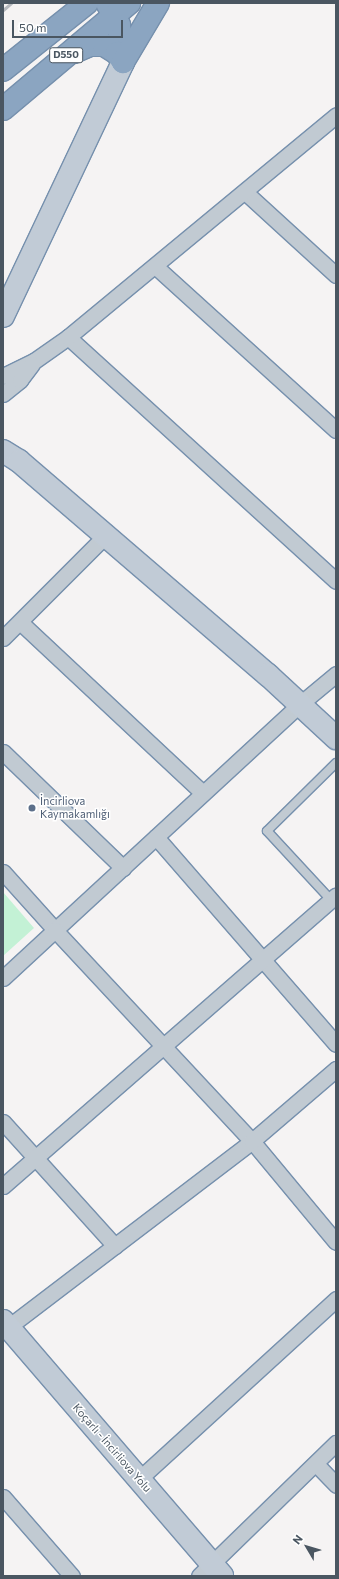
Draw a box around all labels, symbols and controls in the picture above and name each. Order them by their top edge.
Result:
scale bar [14,12,125,38]
text: 50 m [19,20,47,34]
road number: D550 [49,47,83,63]
place label: İncirliova Kaymakamlığı [40,795,110,821]
marker: İncirliova Kaymakamlığı [27,803,37,813]
street label: Koçarlı - İncirliova Yolu [70,1401,154,1495]
north arrow [287,1527,327,1567]
text: N [289,1532,305,1547]

